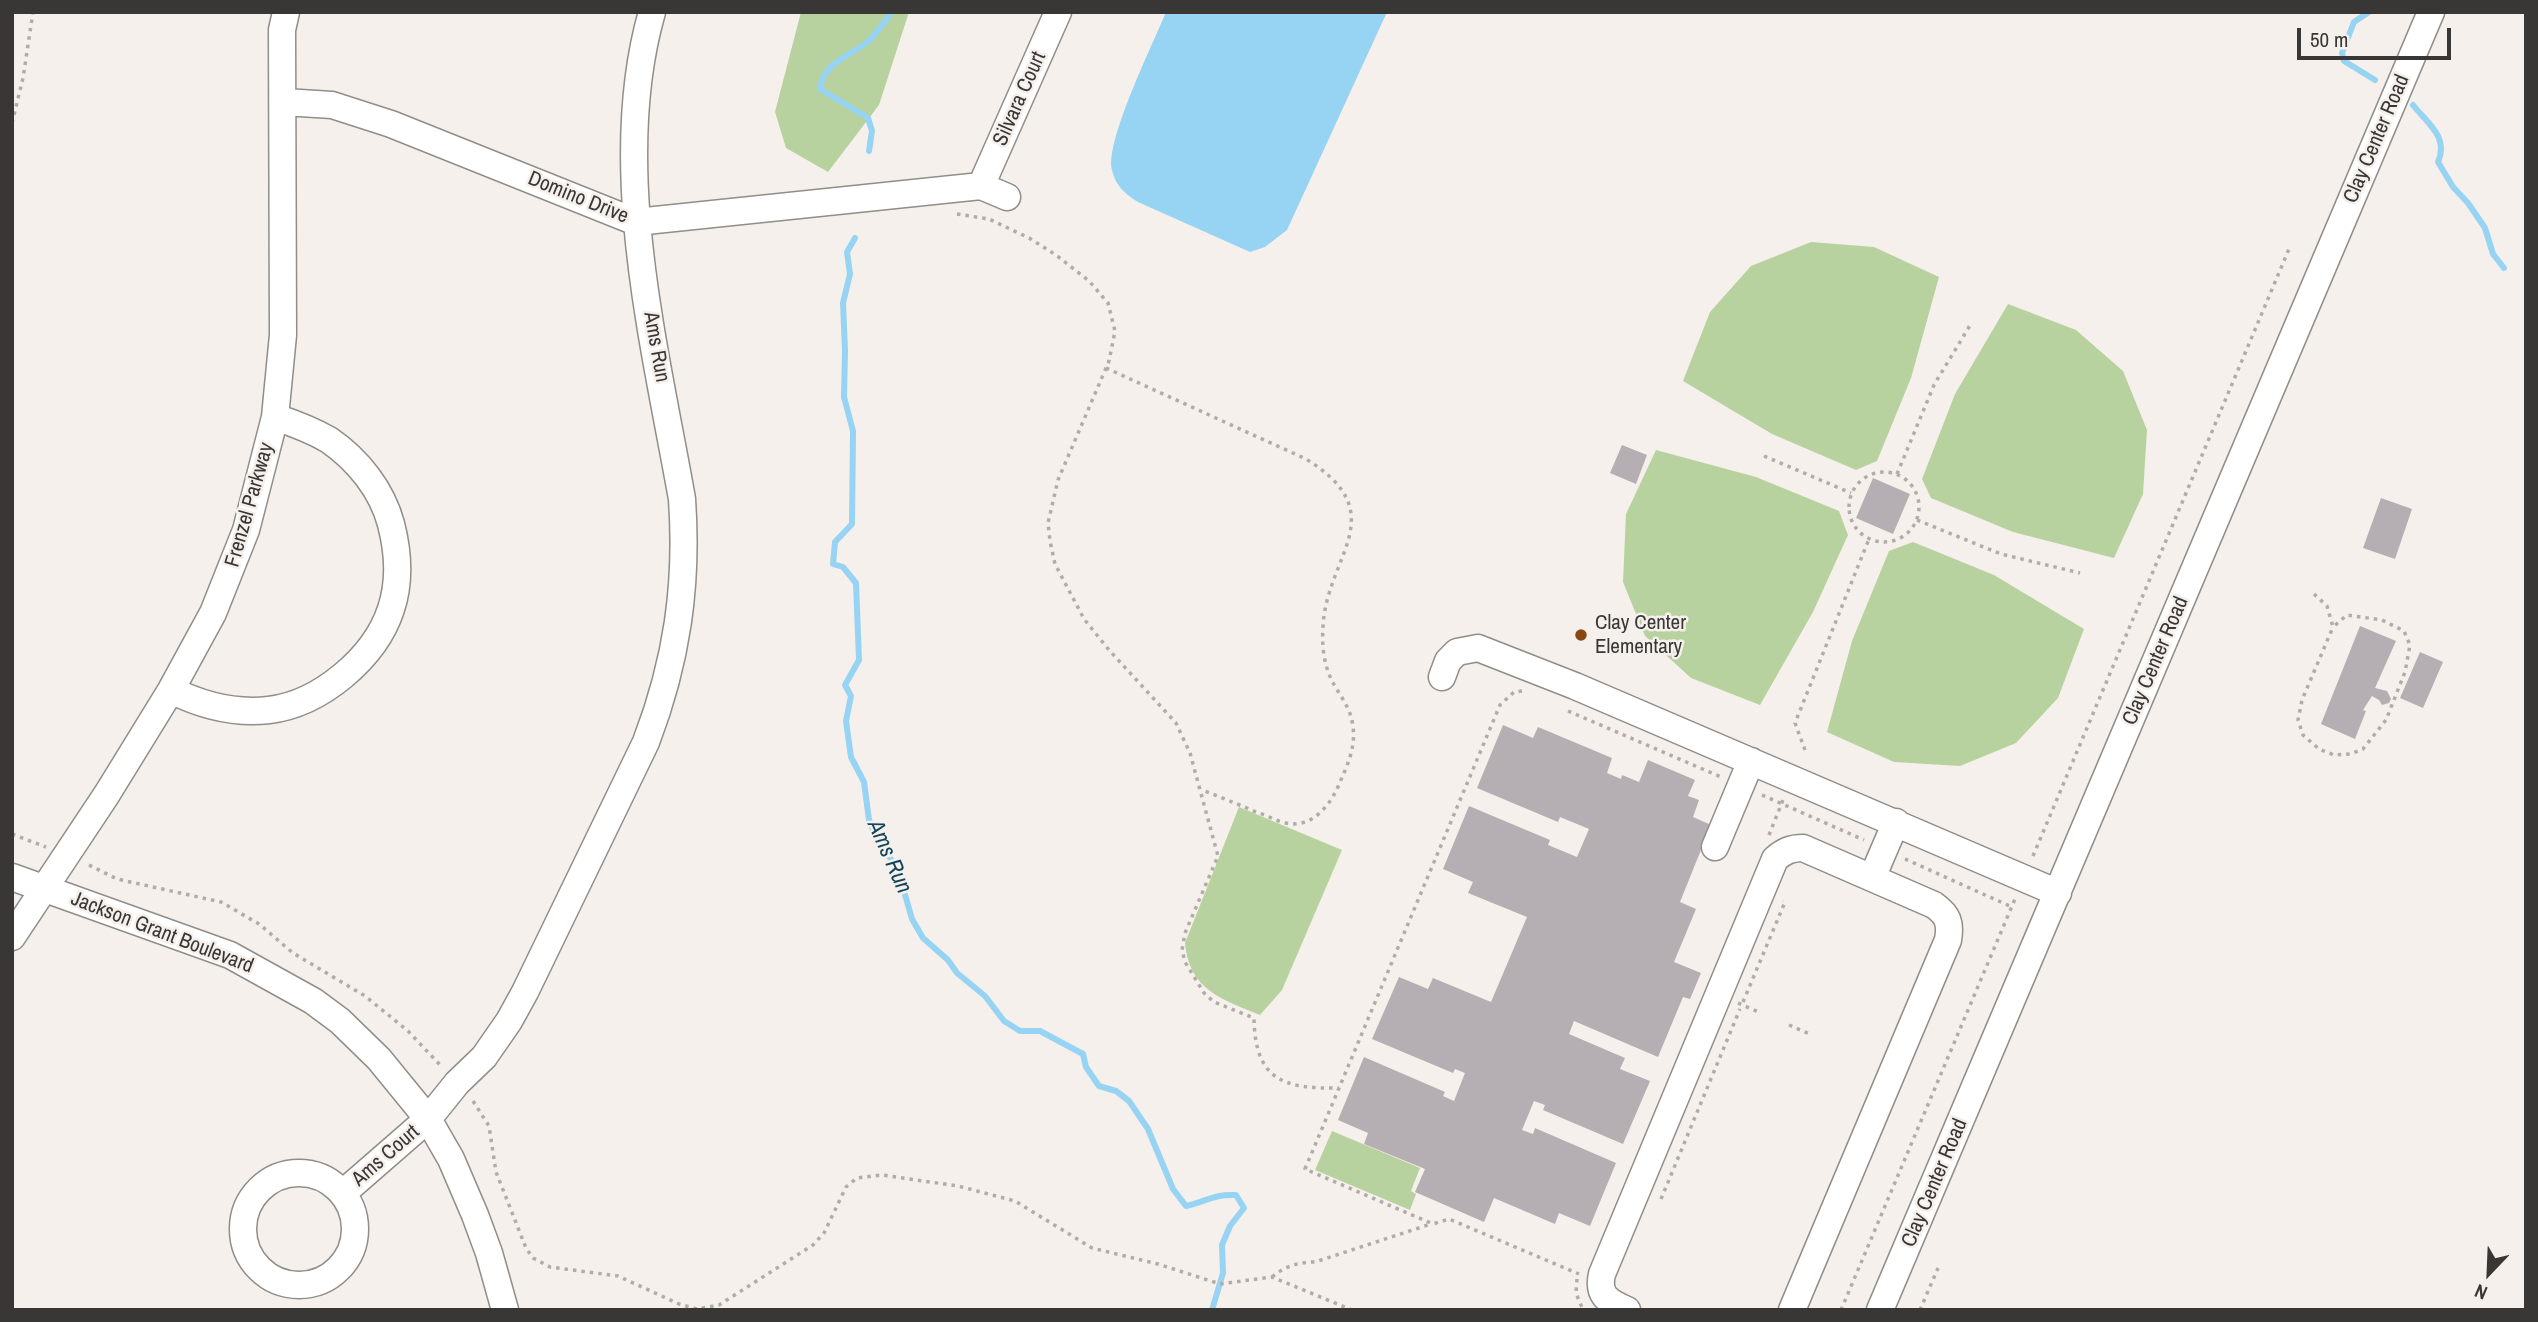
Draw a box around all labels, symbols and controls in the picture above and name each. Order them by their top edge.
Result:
scale bar [2300,14,2454,58]
text: 50 m [2310,25,2348,54]
street label: Silvara Court [988,48,1052,150]
street label: Clay Center Road [2339,71,2415,207]
street label: Domino Drive [524,166,632,230]
street label: Ams Run [637,310,675,384]
street label: Frenzel Parkway [220,440,280,570]
street label: Clay Center Road [2118,593,2194,729]
place label: Clay Center Elementary [1595,610,1686,660]
marker: Clay Center Elementary [1573,627,1589,643]
water label: Ams Run [861,816,917,898]
street label: Jackson Grant Boulevard [67,887,257,979]
street label: Clay Center Road [1897,1115,1973,1251]
street label: Ams Court [347,1120,425,1192]
north arrow [2454,1238,2524,1308]
text: N [2471,1278,2491,1306]

